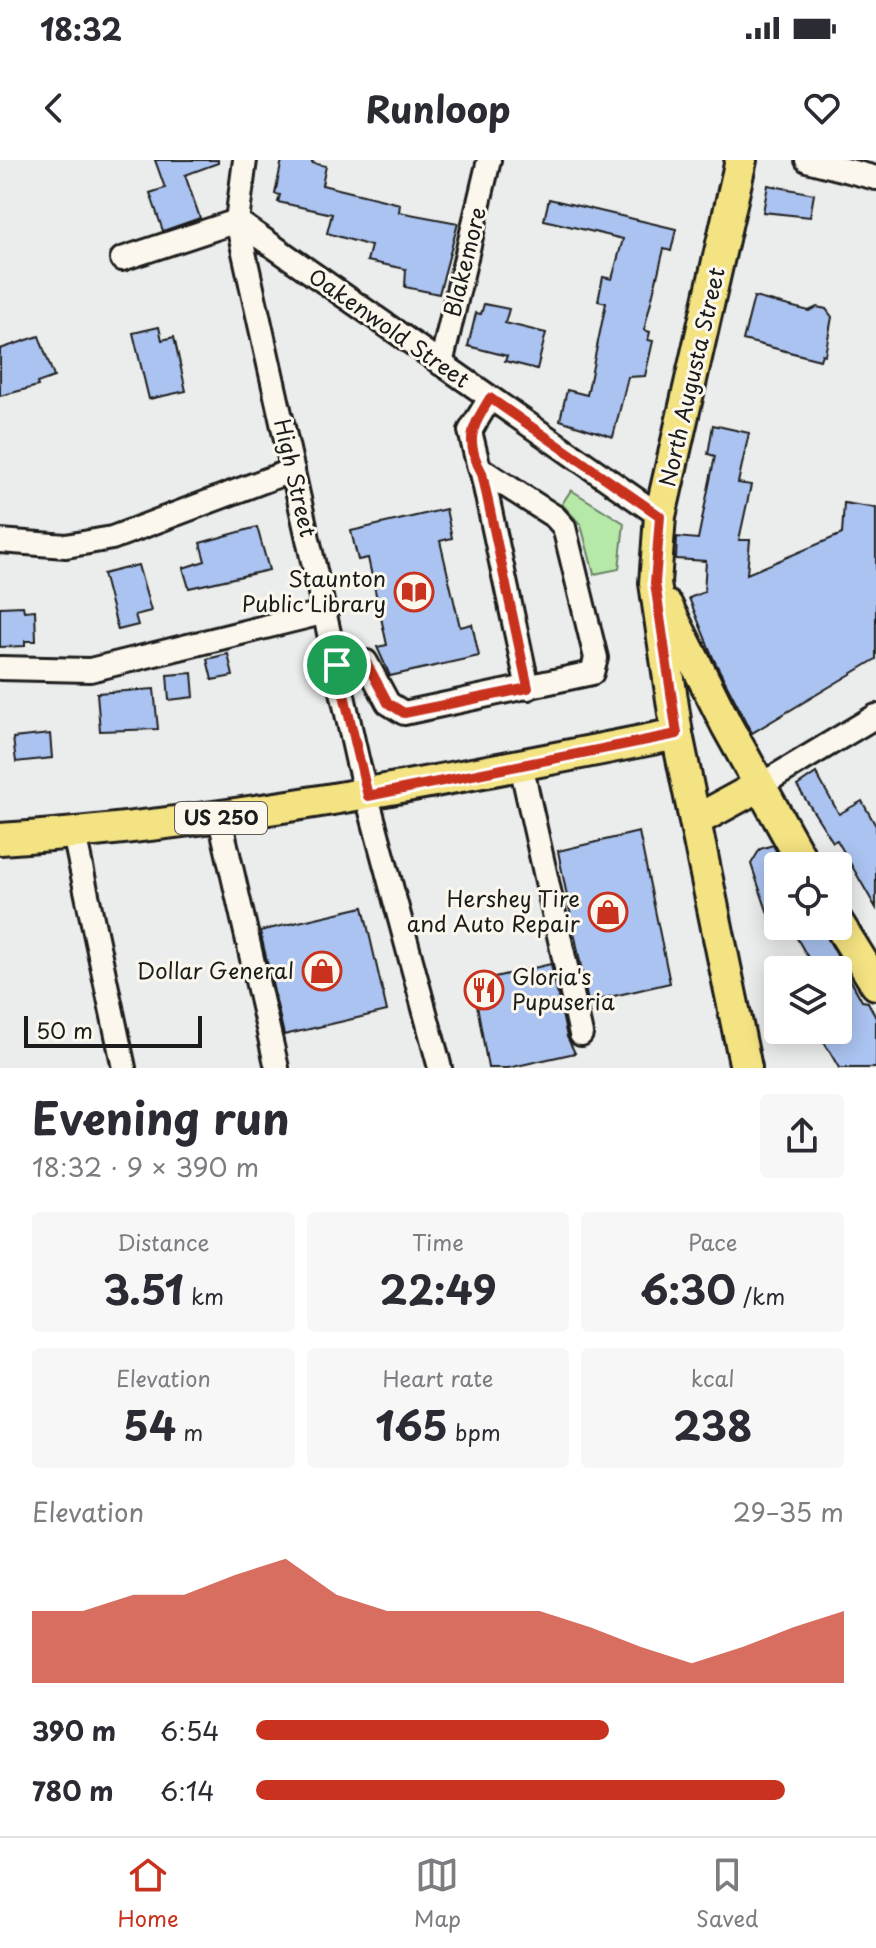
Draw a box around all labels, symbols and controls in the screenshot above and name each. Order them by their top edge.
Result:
text: 18:32 [40,6,122,51]
text: Runloop [365,81,511,135]
icon: back [32,86,76,130]
icon: heart [800,86,844,130]
street label: Blakemore [434,203,493,320]
street label: Oakenwold Street [303,259,477,395]
street label: North Augusta Street [649,264,732,490]
street label: High Street [267,415,326,540]
place label: Staunton Public Library [242,561,386,619]
library icon: Staunton Public Library [393,571,435,613]
pin [303,631,371,699]
icon: arrive [315,643,359,687]
road number: US 250 [175,802,267,834]
map controls [764,852,852,1044]
button: locate [764,852,852,940]
place label: Hershey Tire and Auto Repair [407,881,581,939]
shop icon: Hershey Tire and Auto Repair [587,891,629,933]
shop icon: Dollar General [301,950,343,992]
place label: Dollar General [137,953,294,986]
button: layers [764,956,852,1044]
place label: Gloria's Pupuseria [512,959,615,1017]
restaurant icon: Gloria's Pupuseria [463,969,505,1011]
scale bar [24,1012,202,1048]
text: 50 m [36,1013,93,1046]
text: Evening run [32,1084,290,1150]
button: share [760,1094,844,1178]
text: 18:32 · 9 × 390 m [32,1147,259,1186]
text: Distance [117,1225,209,1258]
text: Time [412,1225,464,1258]
text: Pace [688,1225,737,1258]
text: 3.51 [103,1258,184,1319]
text: 22:49 [379,1258,497,1319]
text: 6:30 [640,1258,736,1319]
text: km [184,1279,224,1312]
text: /km [736,1279,785,1312]
text: Elevation [116,1361,211,1394]
text: Heart rate [382,1361,494,1394]
text: kcal [691,1361,735,1394]
text: 54 [123,1394,176,1455]
text: 165 [375,1394,448,1455]
text: 238 [673,1394,752,1455]
text: m [176,1415,203,1448]
text: bpm [448,1415,501,1448]
text: Elevation [32,1492,144,1531]
text: 29–35 m [732,1492,844,1531]
text: 390 m [32,1711,116,1750]
text: 6:54 [160,1711,220,1750]
text: 780 m [32,1771,114,1810]
text: 6:14 [160,1771,215,1810]
tab: Home [118,1853,179,1934]
tab: Map [414,1853,461,1934]
tab: Saved [696,1853,758,1934]

